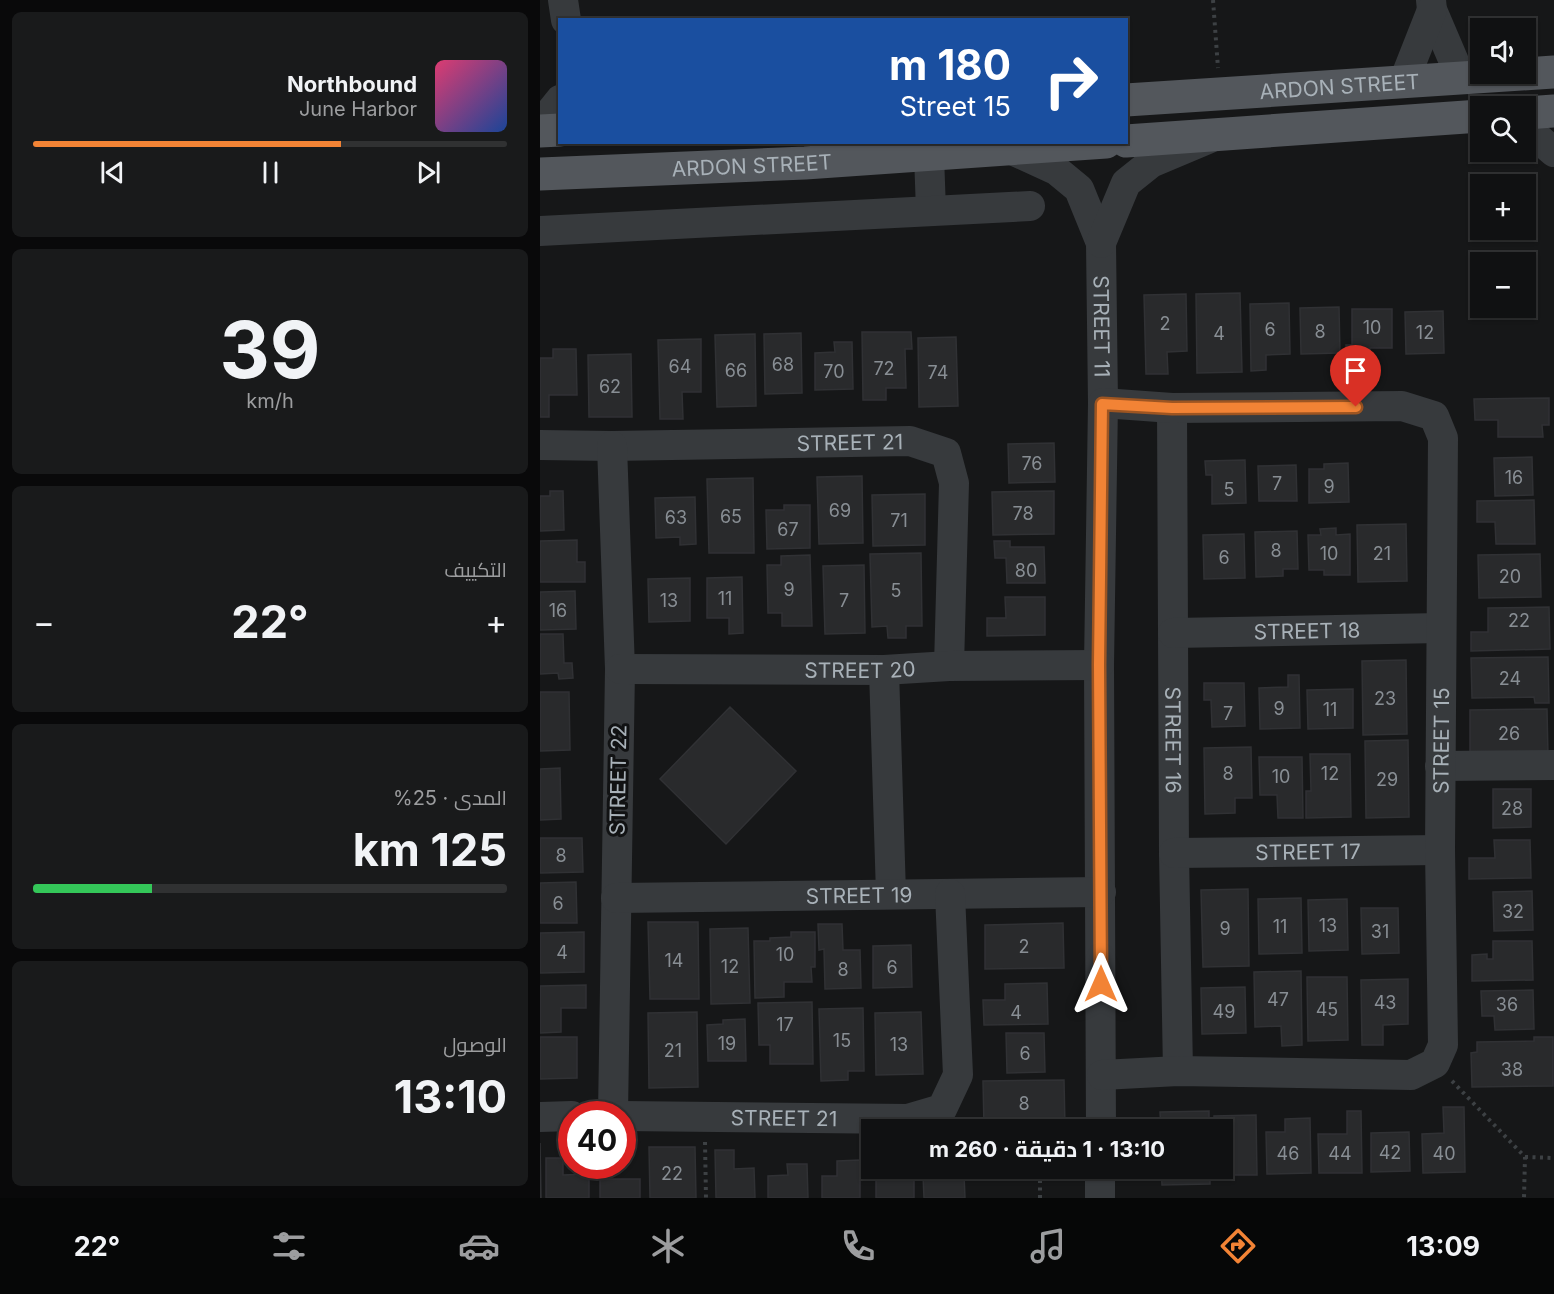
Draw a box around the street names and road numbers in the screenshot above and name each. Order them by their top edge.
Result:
street label: ARDON STREET [1259,68,1420,104]
street label: ARDON STREET [671,149,833,181]
street label: STREET 11 [1089,275,1115,378]
street label: STREET 21 [796,429,903,455]
street label: STREET 18 [1253,617,1361,644]
street label: STREET 20 [804,656,916,682]
street label: STREET 16 [1161,687,1186,793]
street label: STREET 15 [1428,687,1454,794]
street label: STREET 22 [605,724,631,836]
street label: STREET 17 [1255,838,1361,865]
street label: STREET 19 [805,882,913,908]
street label: STREET 21 [731,1105,837,1131]

